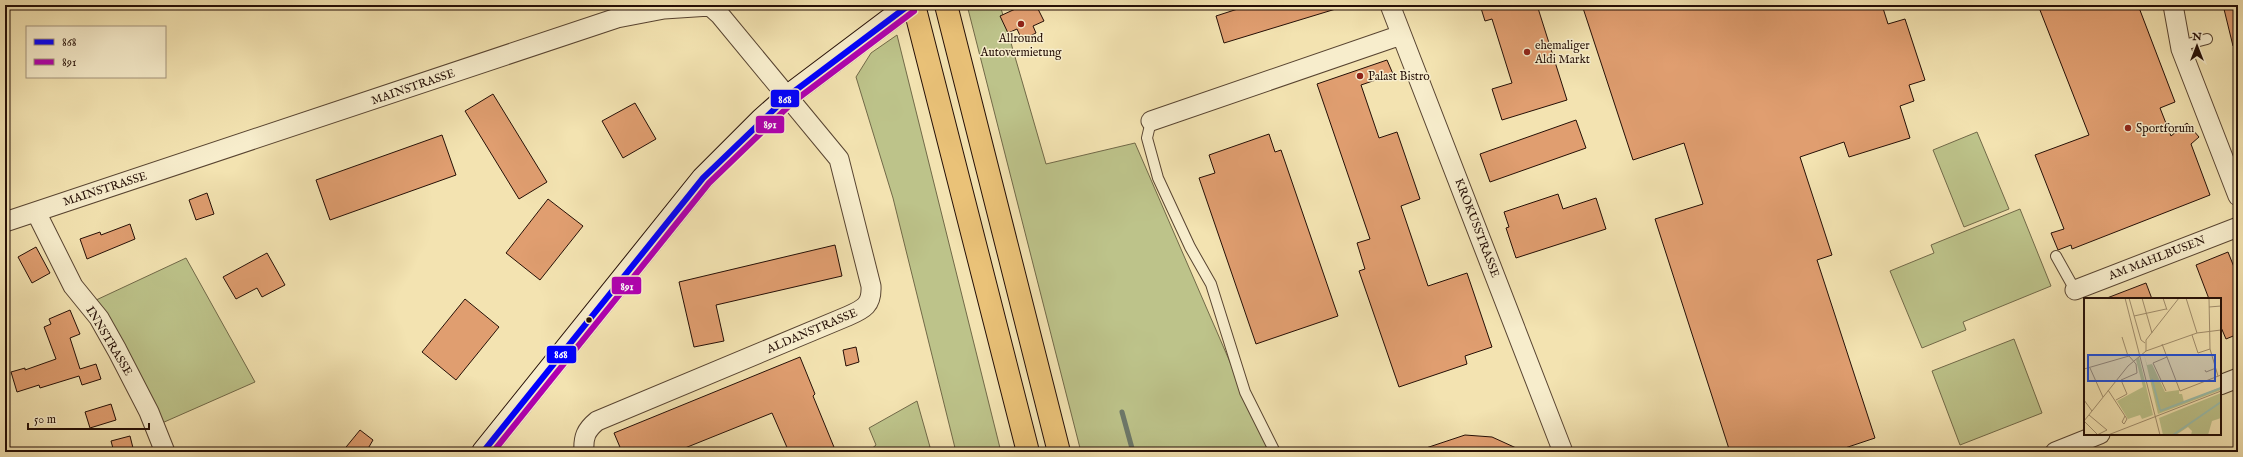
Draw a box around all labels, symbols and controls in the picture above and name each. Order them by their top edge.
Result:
marker: Allround Autovermietung [1016,19,1026,29]
legend [26,26,166,78]
north arrow [2177,26,2217,66]
text: N [2191,30,2202,44]
place label: Allround Autovermietung [979,31,1062,60]
text: 868 [62,35,77,50]
place label: ehemaliger Aldi Markt [1534,38,1590,67]
marker: ehemaliger Aldi Markt [1522,47,1532,57]
text: 891 [62,55,76,70]
street label: MAINSTRASSE [369,66,457,108]
place label: Palast Bistro [1368,69,1430,84]
marker: Palast Bistro [1355,71,1365,81]
line badge: 868 [770,89,800,108]
text: 868 [778,93,792,107]
line badge: 891 [755,115,785,134]
text: 891 [763,118,777,132]
place label: Sportforum [2136,121,2194,137]
marker: Sportforum [2123,123,2133,133]
street label: MAINSTRASSE [61,168,149,210]
street label: KROKUSSTRASSE [1451,176,1503,280]
street label: AM MAHLBUSEN [2105,232,2208,284]
line badge: 891 [611,276,642,295]
text: 891 [620,280,634,294]
inset map [2084,298,2221,435]
street label: INNSTRASSE [82,303,136,379]
street label: ALDANSTRASSE [763,305,860,357]
unlabelled marker [584,315,594,325]
line badge: 868 [546,345,577,364]
text: 868 [554,348,568,362]
scale bar [28,405,149,431]
text: 50 m [34,412,56,427]

